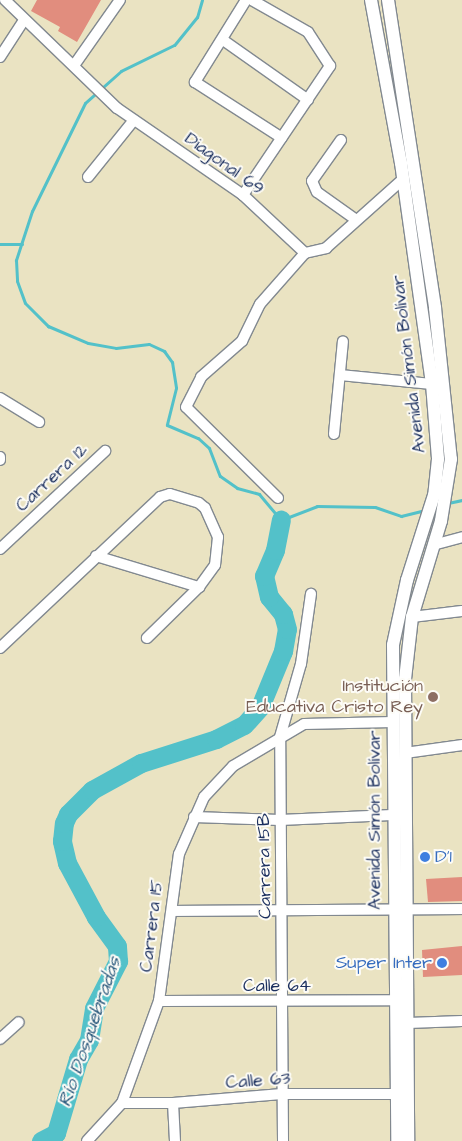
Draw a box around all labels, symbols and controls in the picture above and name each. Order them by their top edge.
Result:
street label: Diagonal 69 [180,128,268,200]
street label: Avenida Simón Bolívar [387,274,431,454]
street label: Carrera 12 [12,439,92,517]
place label: Institución Educativa Cristo Rey [246,676,423,719]
marker: Institución Educativa Cristo Rey [427,691,439,703]
street label: Avenida Simón Bolívar [364,730,386,910]
street label: Carrera 15B [253,813,277,919]
place label: D'1 [435,846,452,868]
marker: D'1 [419,851,431,863]
street label: Carrera 15 [136,879,168,973]
place label: Super Inter [336,952,432,974]
water label: Río Dosquebradas [54,954,126,1110]
marker: Super Inter [436,957,448,969]
street label: Calle 64 [243,975,311,997]
street label: Calle 63 [225,1068,291,1094]

